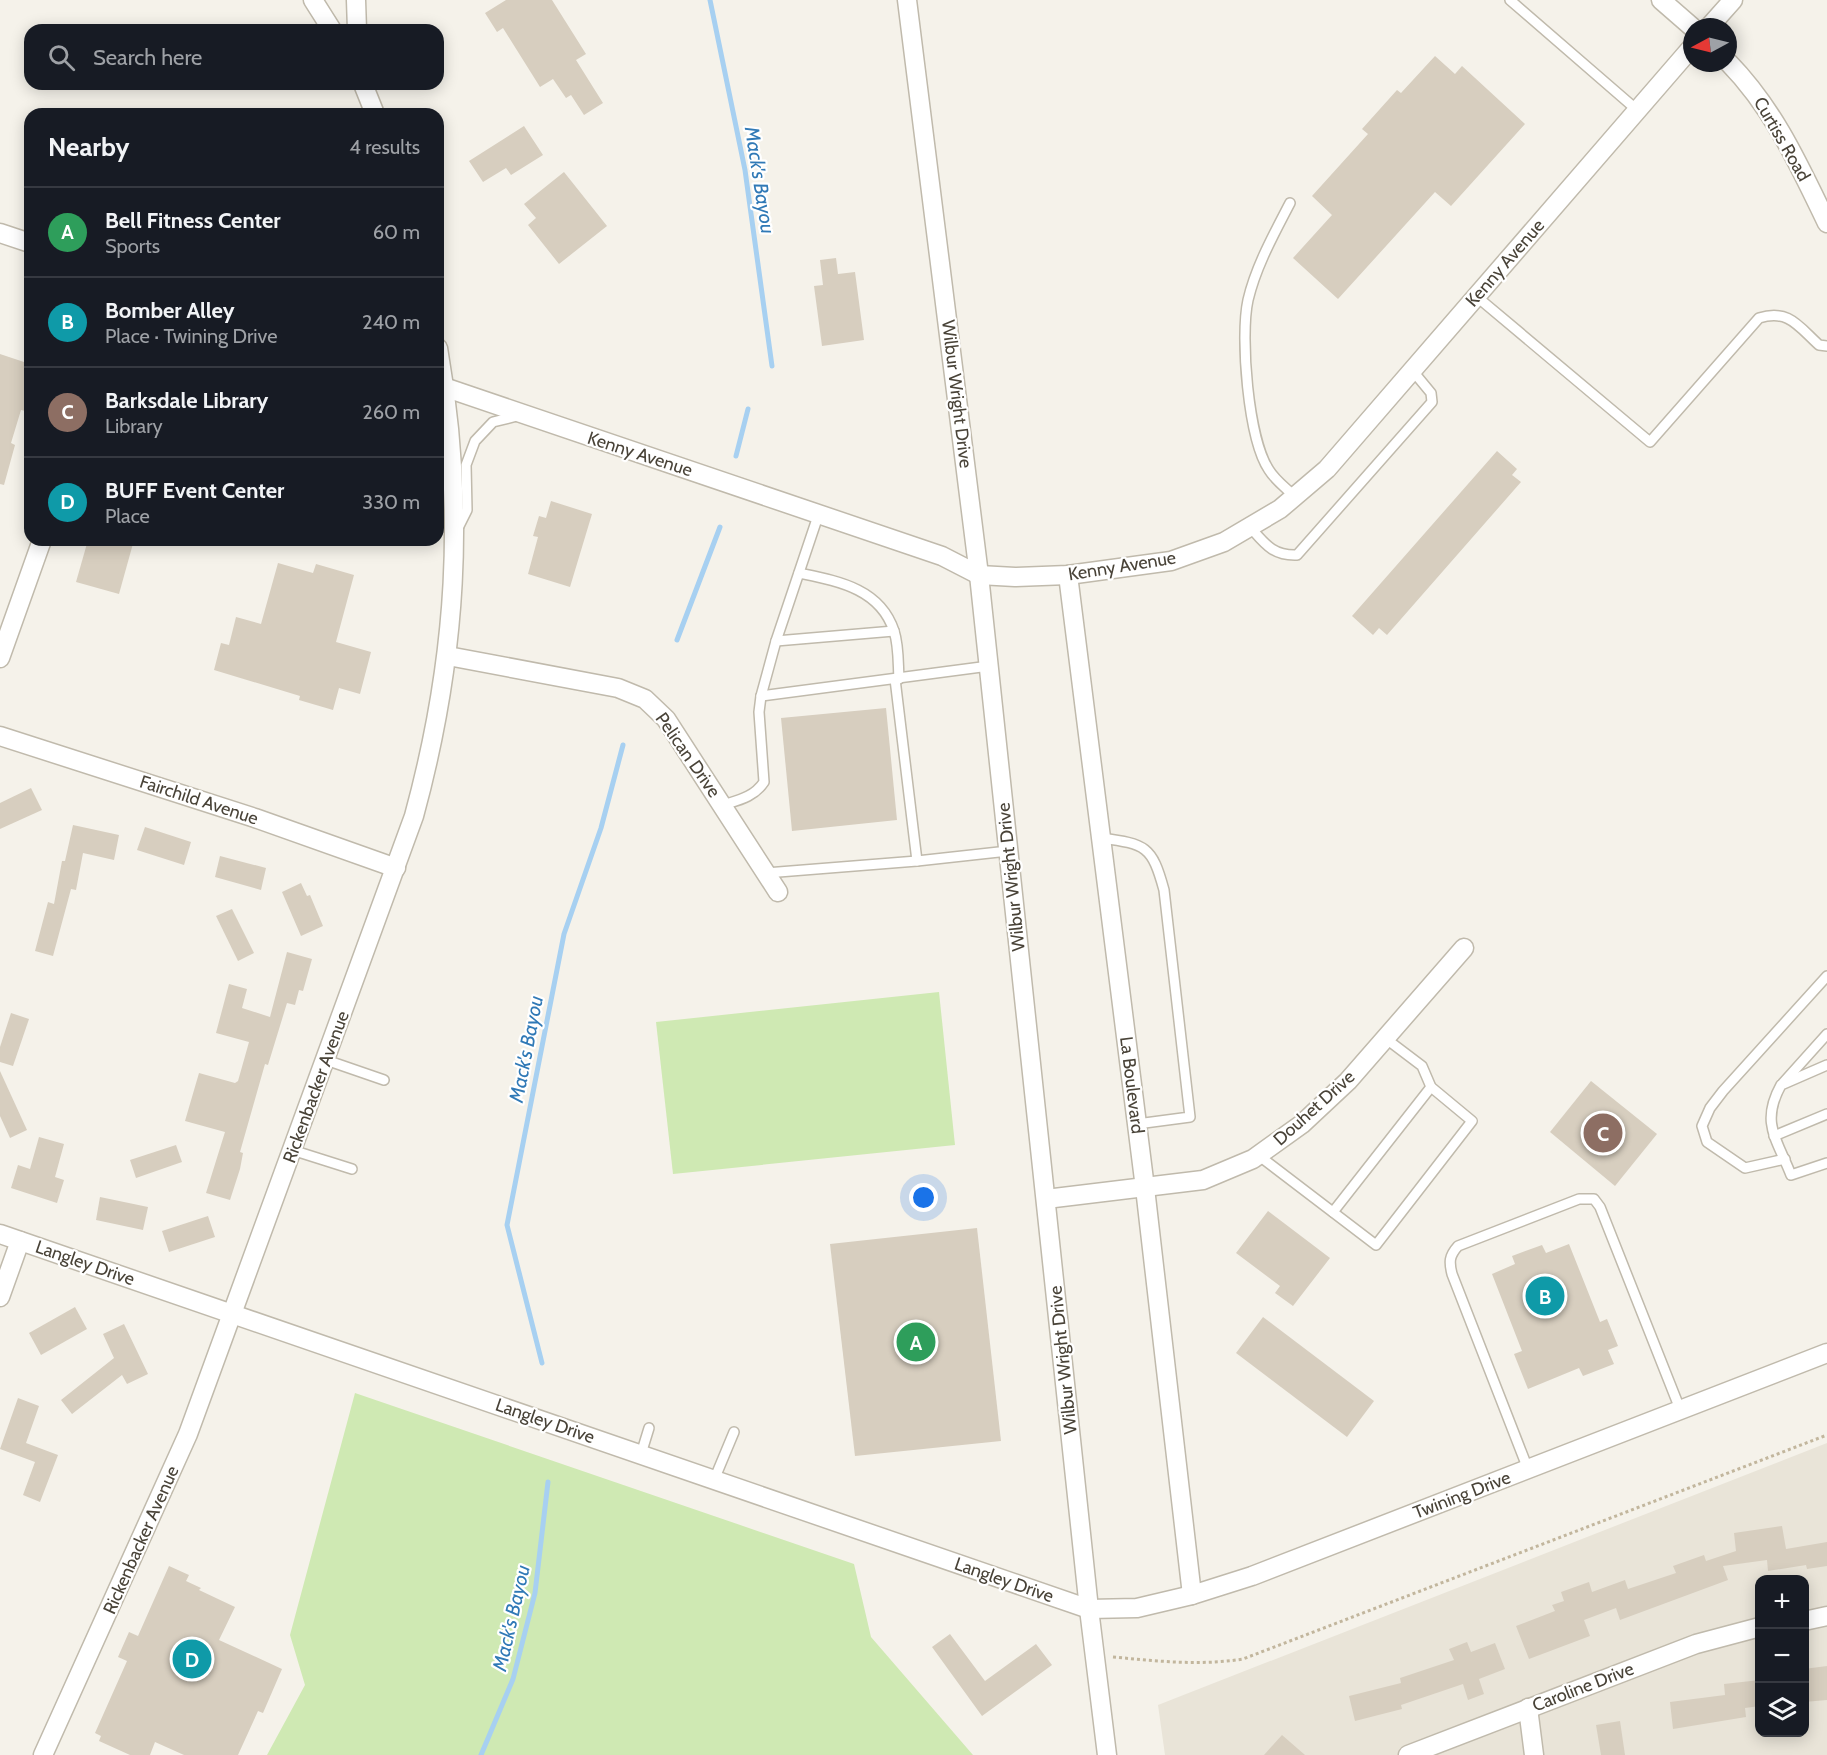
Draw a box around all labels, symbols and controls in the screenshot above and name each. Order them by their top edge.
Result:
north arrow [1683,18,1737,72]
search box [24,24,444,90]
icon: search [45,41,78,74]
text: Search here [93,44,202,71]
street label: Curtiss Road [1749,93,1815,185]
water label: Mack's Bayou [740,124,780,235]
text: Nearby [48,131,129,163]
text: 4 results [349,135,420,159]
text: Bell Fitness Center [105,207,281,234]
street label: Kenny Avenue [1461,215,1549,311]
text: A [61,220,74,244]
text: 60 m [373,220,420,244]
text: Sports [105,234,160,258]
text: Bomber Alley [105,297,235,324]
text: B [61,310,74,334]
text: 240 m [362,310,420,334]
street label: Wilbur Wright Drive [937,319,977,469]
text: Place · Twining Drive [105,324,277,348]
text: Barksdale Library [105,387,268,414]
text: C [61,400,74,424]
text: 260 m [362,400,420,424]
text: Library [105,414,163,438]
street label: Kenny Avenue [585,427,695,481]
text: BUFF Event Center [105,477,284,504]
text: D [60,490,75,514]
text: 330 m [362,490,420,514]
text: Place [105,504,150,528]
street label: Kenny Avenue [1067,547,1177,585]
street label: Pelican Drive [651,708,725,802]
street label: Fairchild Avenue [137,770,261,830]
street label: Wilbur Wright Drive [992,802,1030,952]
water label: Mack's Bayou [504,994,548,1105]
street label: Rickenbacker Avenue [278,1008,354,1166]
street label: La Boulevard [1115,1035,1149,1135]
street label: Douhet Drive [1269,1066,1359,1150]
pin: C [1584,1110,1622,1156]
your location [909,1183,938,1212]
street label: Langley Drive [32,1236,138,1290]
pin: B [1526,1274,1564,1318]
street label: Wilbur Wright Drive [1044,1285,1082,1435]
pin: A [896,1320,936,1364]
street label: Langley Drive [492,1394,598,1448]
street label: Rickenbacker Avenue [98,1462,184,1618]
street label: Twining Drive [1410,1466,1514,1524]
street label: Langley Drive [951,1553,1057,1607]
water label: Mack's Bayou [487,1563,535,1674]
map controls [1755,1575,1809,1737]
button: + [1755,1575,1809,1629]
button: − [1755,1629,1809,1683]
pin: D [172,1636,212,1682]
street label: Caroline Drive [1529,1658,1637,1716]
button: layers [1755,1683,1809,1737]

